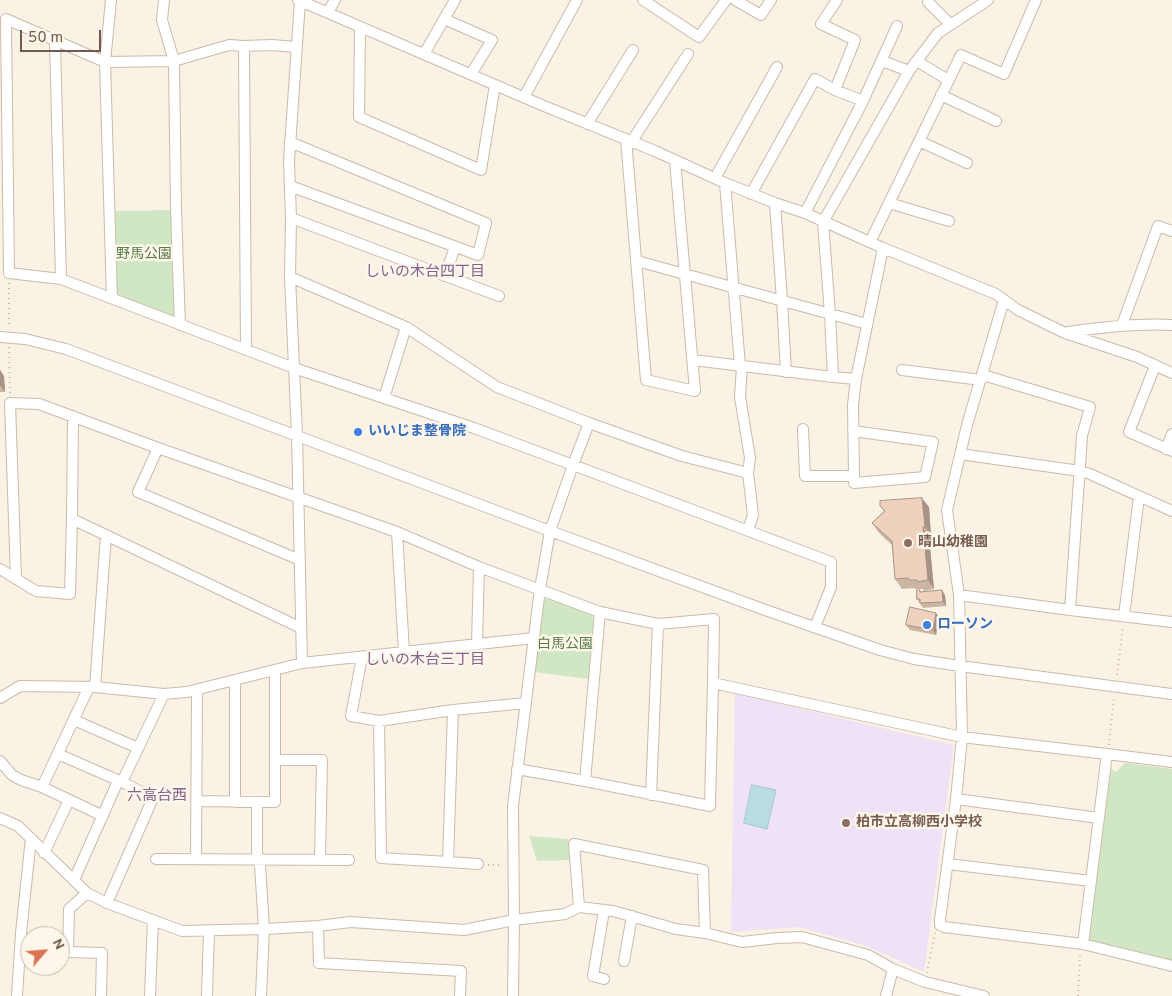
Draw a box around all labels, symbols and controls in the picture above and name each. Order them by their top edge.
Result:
scale bar [22,20,104,52]
text: 50 m [28,29,63,48]
park label: 野馬公園 [116,247,172,263]
district label: しいの木台四丁目 [365,264,485,282]
place label: いいじま整骨院 [368,424,466,440]
marker: いいじま整骨院 [352,426,364,438]
place label: 晴山幼稚園 [918,535,988,551]
marker: 晴山幼稚園 [902,537,914,549]
place label: ローソン [937,617,993,633]
marker: ローソン [921,619,933,631]
park label: 白馬公園 [537,637,593,653]
district label: しいの木台三丁目 [365,652,485,670]
district label: 六高台西 [127,788,187,806]
place label: 柏市立高柳西小学校 [856,815,982,831]
marker: 柏市立高柳西小学校 [840,817,852,829]
north arrow [20,926,70,976]
text: N [48,936,68,953]

